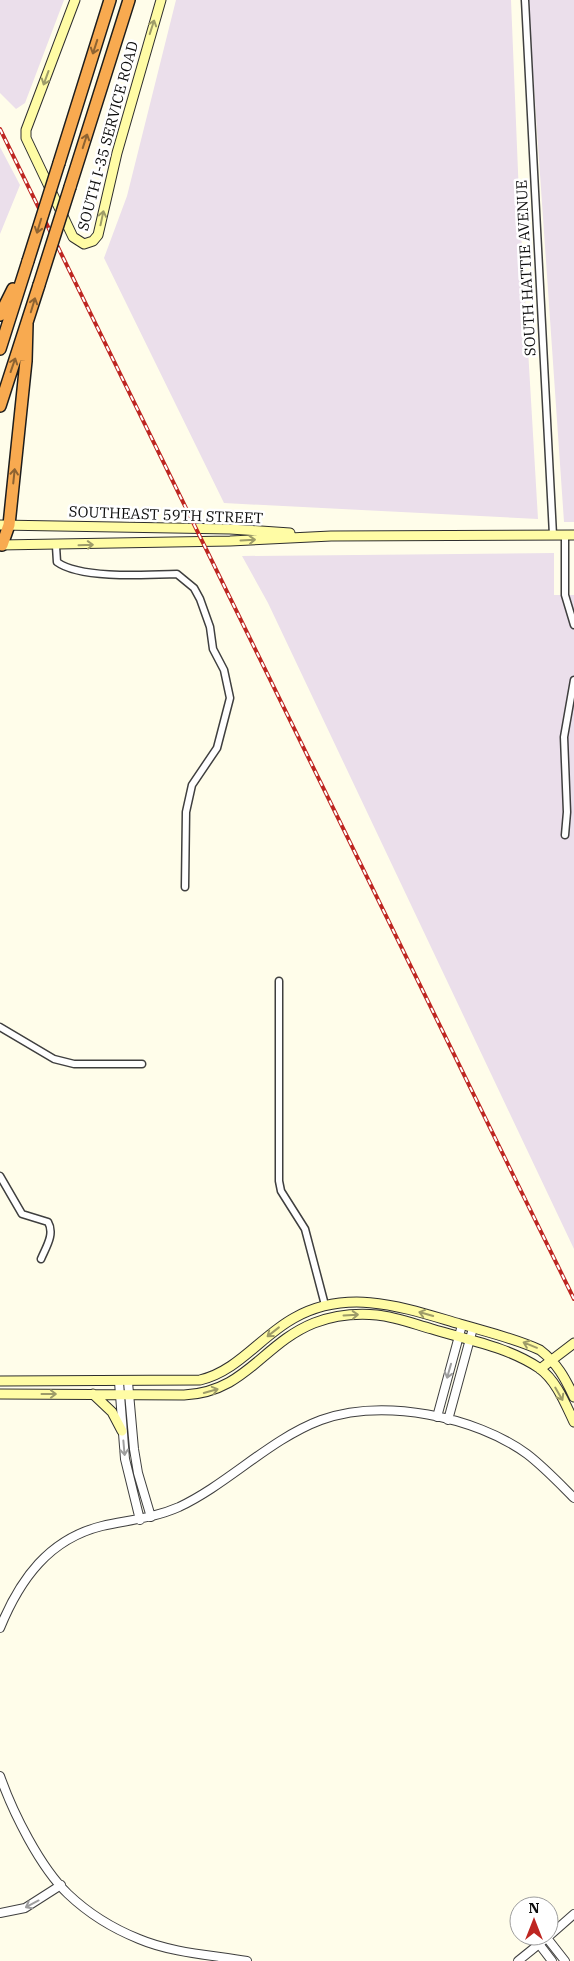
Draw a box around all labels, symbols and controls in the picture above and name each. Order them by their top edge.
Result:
one-way arrow [148,20,158,36]
one-way arrow [90,38,100,54]
street label: SOUTH I-35 SERVICE ROAD [73,39,142,233]
one-way arrow [41,70,50,86]
one-way arrow [80,133,90,149]
street label: SOUTH HATTIE AVENUE [511,179,540,357]
one-way arrow [97,211,107,227]
one-way arrow [33,217,43,233]
one-way arrow [29,297,38,313]
one-way arrow [9,358,18,373]
one-way arrow [9,469,19,485]
street label: SOUTHEAST 59TH STREET [68,502,264,527]
one-way arrow [240,535,256,544]
one-way arrow [78,540,94,550]
one-way arrow [419,1309,435,1319]
one-way arrow [343,1310,359,1319]
one-way arrow [267,1327,280,1338]
one-way arrow [523,1340,538,1350]
one-way arrow [444,1363,454,1379]
one-way arrow [202,1385,218,1395]
one-way arrow [555,1386,565,1400]
one-way arrow [40,1389,56,1399]
one-way arrow [119,1439,128,1455]
north arrow [509,1896,559,1946]
one-way arrow [25,1899,40,1909]
text: N [528,1899,540,1917]

